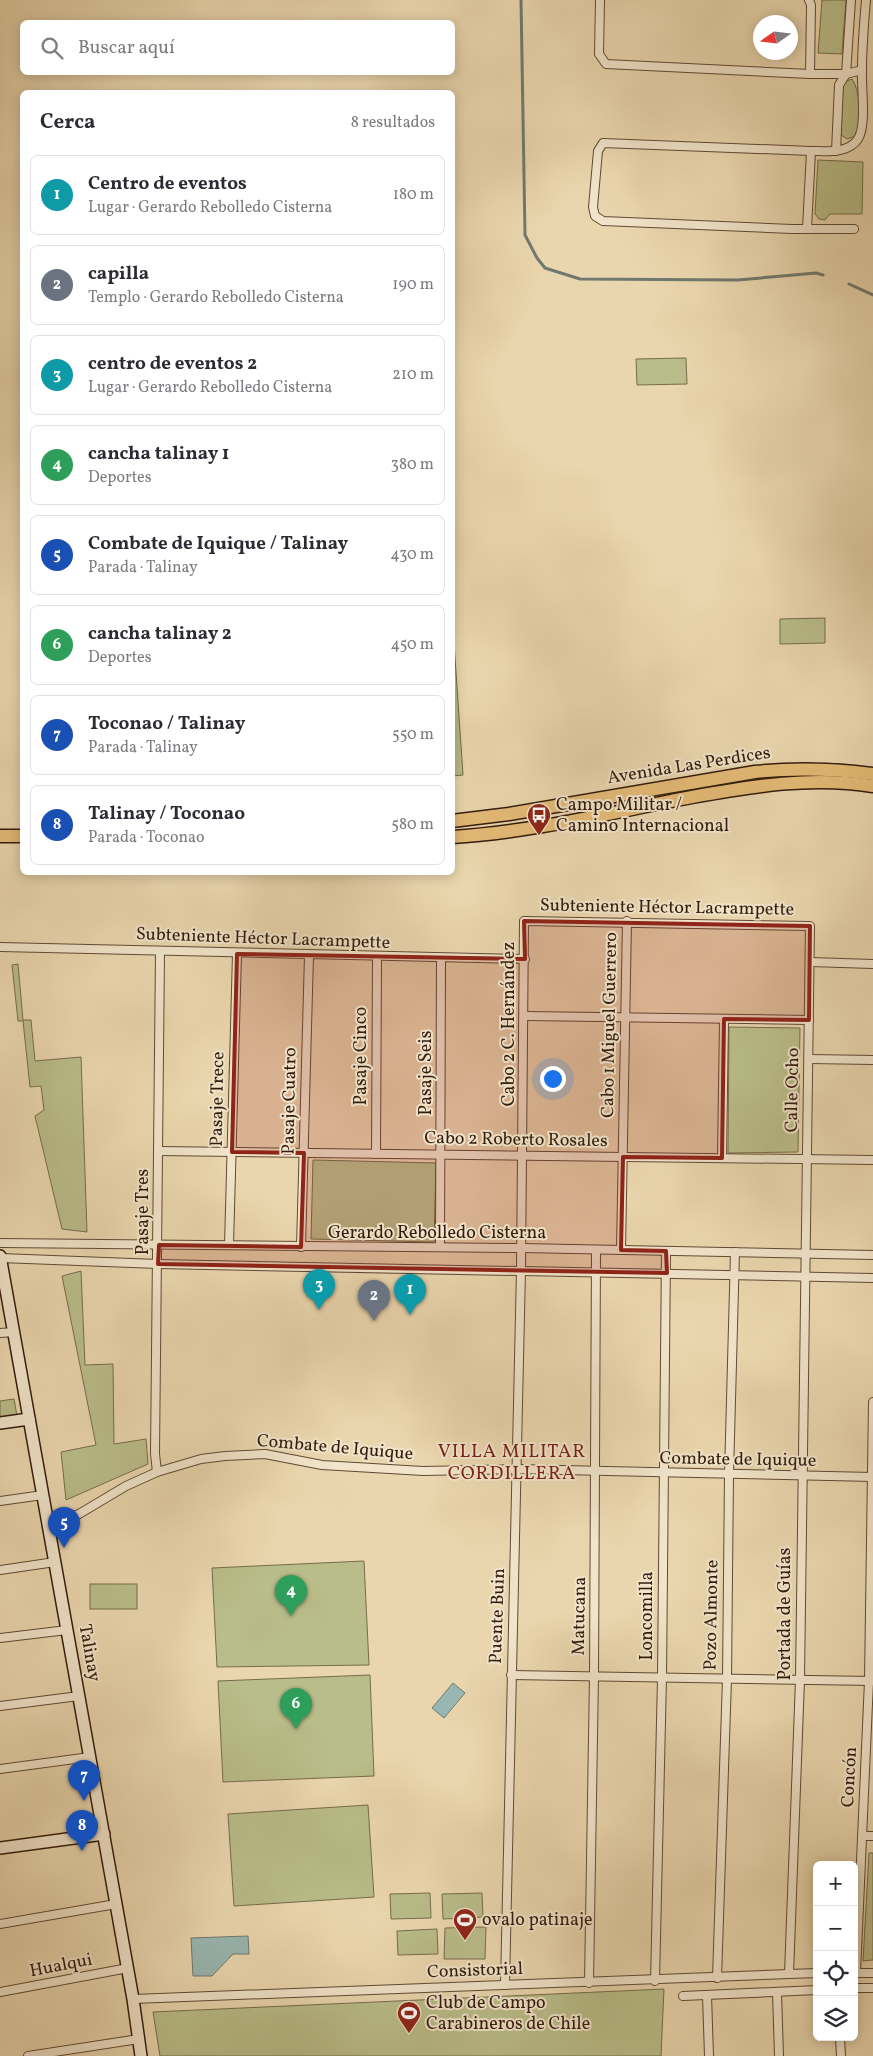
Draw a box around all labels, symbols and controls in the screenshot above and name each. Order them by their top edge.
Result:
north arrow [753,15,798,60]
search box [20,20,455,75]
icon: search [38,34,66,62]
text: Buscar aquí [78,35,175,61]
text: Cerca [40,108,95,137]
text: 8 resultados [351,112,435,134]
text: Centro de eventos [88,171,247,197]
text: 1 [54,184,60,206]
text: 180 m [393,184,434,206]
text: Lugar · Gerardo Rebolledo Cisterna [88,197,332,219]
text: capilla [88,261,149,287]
text: 2 [53,274,61,296]
text: 190 m [392,274,434,296]
text: Templo · Gerardo Rebolledo Cisterna [88,287,344,309]
text: centro de eventos 2 [88,351,257,377]
text: 3 [53,364,61,386]
text: 210 m [392,364,434,386]
text: Lugar · Gerardo Rebolledo Cisterna [88,377,332,399]
text: cancha talinay 1 [88,441,229,467]
text: 4 [52,454,62,476]
text: 380 m [391,454,434,476]
text: Deportes [88,467,152,489]
text: Combate de Iquique / Talinay [88,531,348,557]
text: 5 [53,544,61,566]
text: 430 m [390,544,434,566]
text: Parada · Talinay [88,557,198,579]
text: cancha talinay 2 [88,621,232,647]
text: 6 [53,634,61,656]
text: 450 m [391,634,434,656]
text: Deportes [88,647,152,669]
text: Toconao / Talinay [88,711,245,737]
text: 7 [53,724,61,746]
text: 550 m [392,724,434,746]
text: Parada · Talinay [88,737,198,759]
street label: Avenida Las Perdices [606,741,772,791]
place label: Campo Militar / Camino Internacional [556,793,729,839]
text: Talinay / Toconao [88,801,245,827]
bus stop icon: Campo Militar / Camino Internacional [526,802,552,836]
text: 8 [53,814,61,836]
text: 580 m [391,814,434,836]
text: Parada · Toconao [88,827,204,849]
street label: Subteniente Héctor Lacrampette [540,893,794,923]
street label: Subteniente Héctor Lacrampette [135,922,391,956]
street label: Cabo 1 Miguel Guerrero [596,932,624,1118]
street label: Cabo 2 C. Hernández [497,942,522,1106]
street label: Pasaje Cinco [349,1007,374,1105]
street label: Pasaje Seis [414,1031,439,1115]
street label: Pasaje Cuatro [277,1047,303,1155]
street label: Calle Ocho [780,1047,806,1133]
street label: Pasaje Trece [205,1051,231,1147]
your location [540,1066,566,1092]
street label: Cabo 2 Roberto Rosales [424,1126,608,1154]
street label: Pasaje Tres [131,1169,156,1255]
street label: Gerardo Rebolledo Cisterna [328,1221,546,1246]
pin: 3 [303,1269,335,1310]
pin: 1 [394,1274,426,1315]
pin: 2 [358,1280,390,1321]
street label: Combate de Iquique [256,1429,414,1467]
district label: VILLA MILITAR CORDILLERA [438,1439,586,1487]
street label: Combate de Iquique [659,1446,817,1474]
pin: 5 [48,1507,80,1548]
street label: Portada de Guías [773,1548,798,1680]
street label: Pozo Almonte [699,1559,725,1671]
street label: Puente Buin [484,1567,512,1664]
street label: Loncomilla [635,1571,660,1661]
pin: 4 [275,1575,307,1616]
street label: Matucana [567,1576,593,1656]
street label: Talinay [72,1622,106,1684]
pin: 6 [280,1688,312,1729]
street label: Concón [836,1746,864,1808]
pin: 7 [68,1760,100,1801]
pin: 8 [66,1810,98,1851]
map controls [813,1861,858,2041]
button: + [813,1861,858,1906]
button: − [813,1906,858,1951]
sports icon: ovalo patinaje [452,1907,478,1941]
place label: ovalo patinaje [482,1908,593,1933]
street label: Hualqui [27,1948,95,1984]
button: locate [813,1951,858,1996]
street label: Consistorial [427,1957,523,1985]
place label: Club de Campo Carabineros de Chile [426,1991,590,2037]
button: layers [813,1996,858,2041]
sports icon: Club de Campo Carabineros de Chile [396,2000,422,2034]

